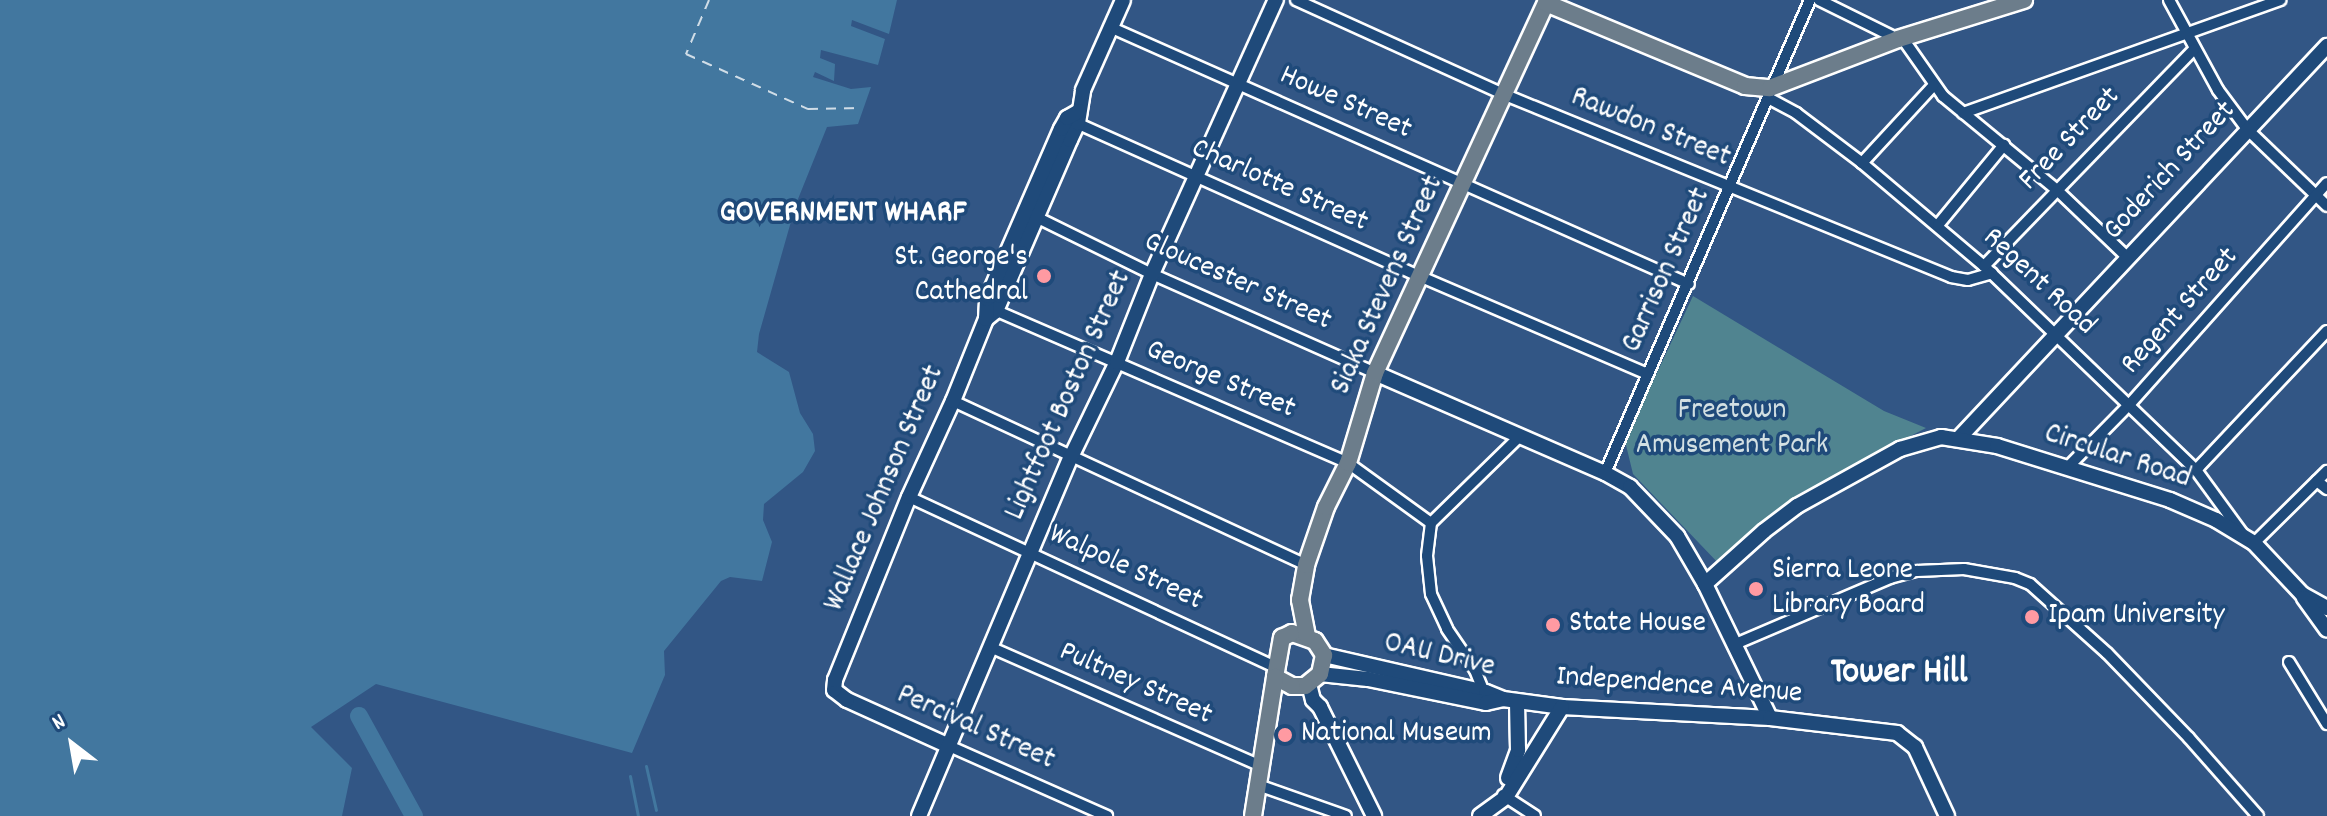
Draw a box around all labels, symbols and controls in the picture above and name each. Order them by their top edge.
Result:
street label: Howe Street [1273,59,1417,149]
street label: Free Street [2013,80,2129,200]
street label: Rawdon Street [1565,81,1735,177]
street label: Goderich Street [2097,95,2245,249]
street label: Charlotte Street [1185,132,1373,242]
street label: Siaka Stevens Street [1325,171,1453,401]
street label: Garrison Street [1616,183,1720,359]
district label: GOVERNMENT WHARF [719,195,967,233]
street label: Regent Road [1974,221,2102,345]
street label: Gloucester Street [1138,226,1336,340]
place label: St. George's Cathedral [894,241,1028,312]
street label: Regent Street [2114,241,2248,383]
street label: Lightfoot Boston Street [999,266,1141,526]
marker: St. George's Cathedral [1035,267,1053,285]
street label: George Street [1140,333,1300,429]
street label: Wallace Johnson Street [818,361,954,617]
park label: Freetown Amusement Park [1636,394,1828,464]
street label: Circular Road [2039,417,2195,499]
street label: Walpole Street [1042,518,1208,620]
place label: Sierra Leone Library Board [1772,554,1925,624]
marker: Sierra Leone Library Board [1747,580,1765,598]
place label: Ipam University [2048,599,2225,635]
place label: State House [1569,607,1706,643]
marker: Ipam University [2023,608,2041,626]
marker: State House [1544,616,1562,634]
street label: OAU Drive [1380,627,1498,687]
street label: Pultney Street [1053,635,1217,735]
district label: Tower Hill [1830,651,1968,697]
street label: Independence Avenue [1555,660,1803,714]
street label: Percival Street [890,678,1060,780]
north arrow [32,704,112,784]
text: N [47,707,72,739]
place label: National Museum [1301,717,1492,753]
marker: National Museum [1276,726,1294,744]

